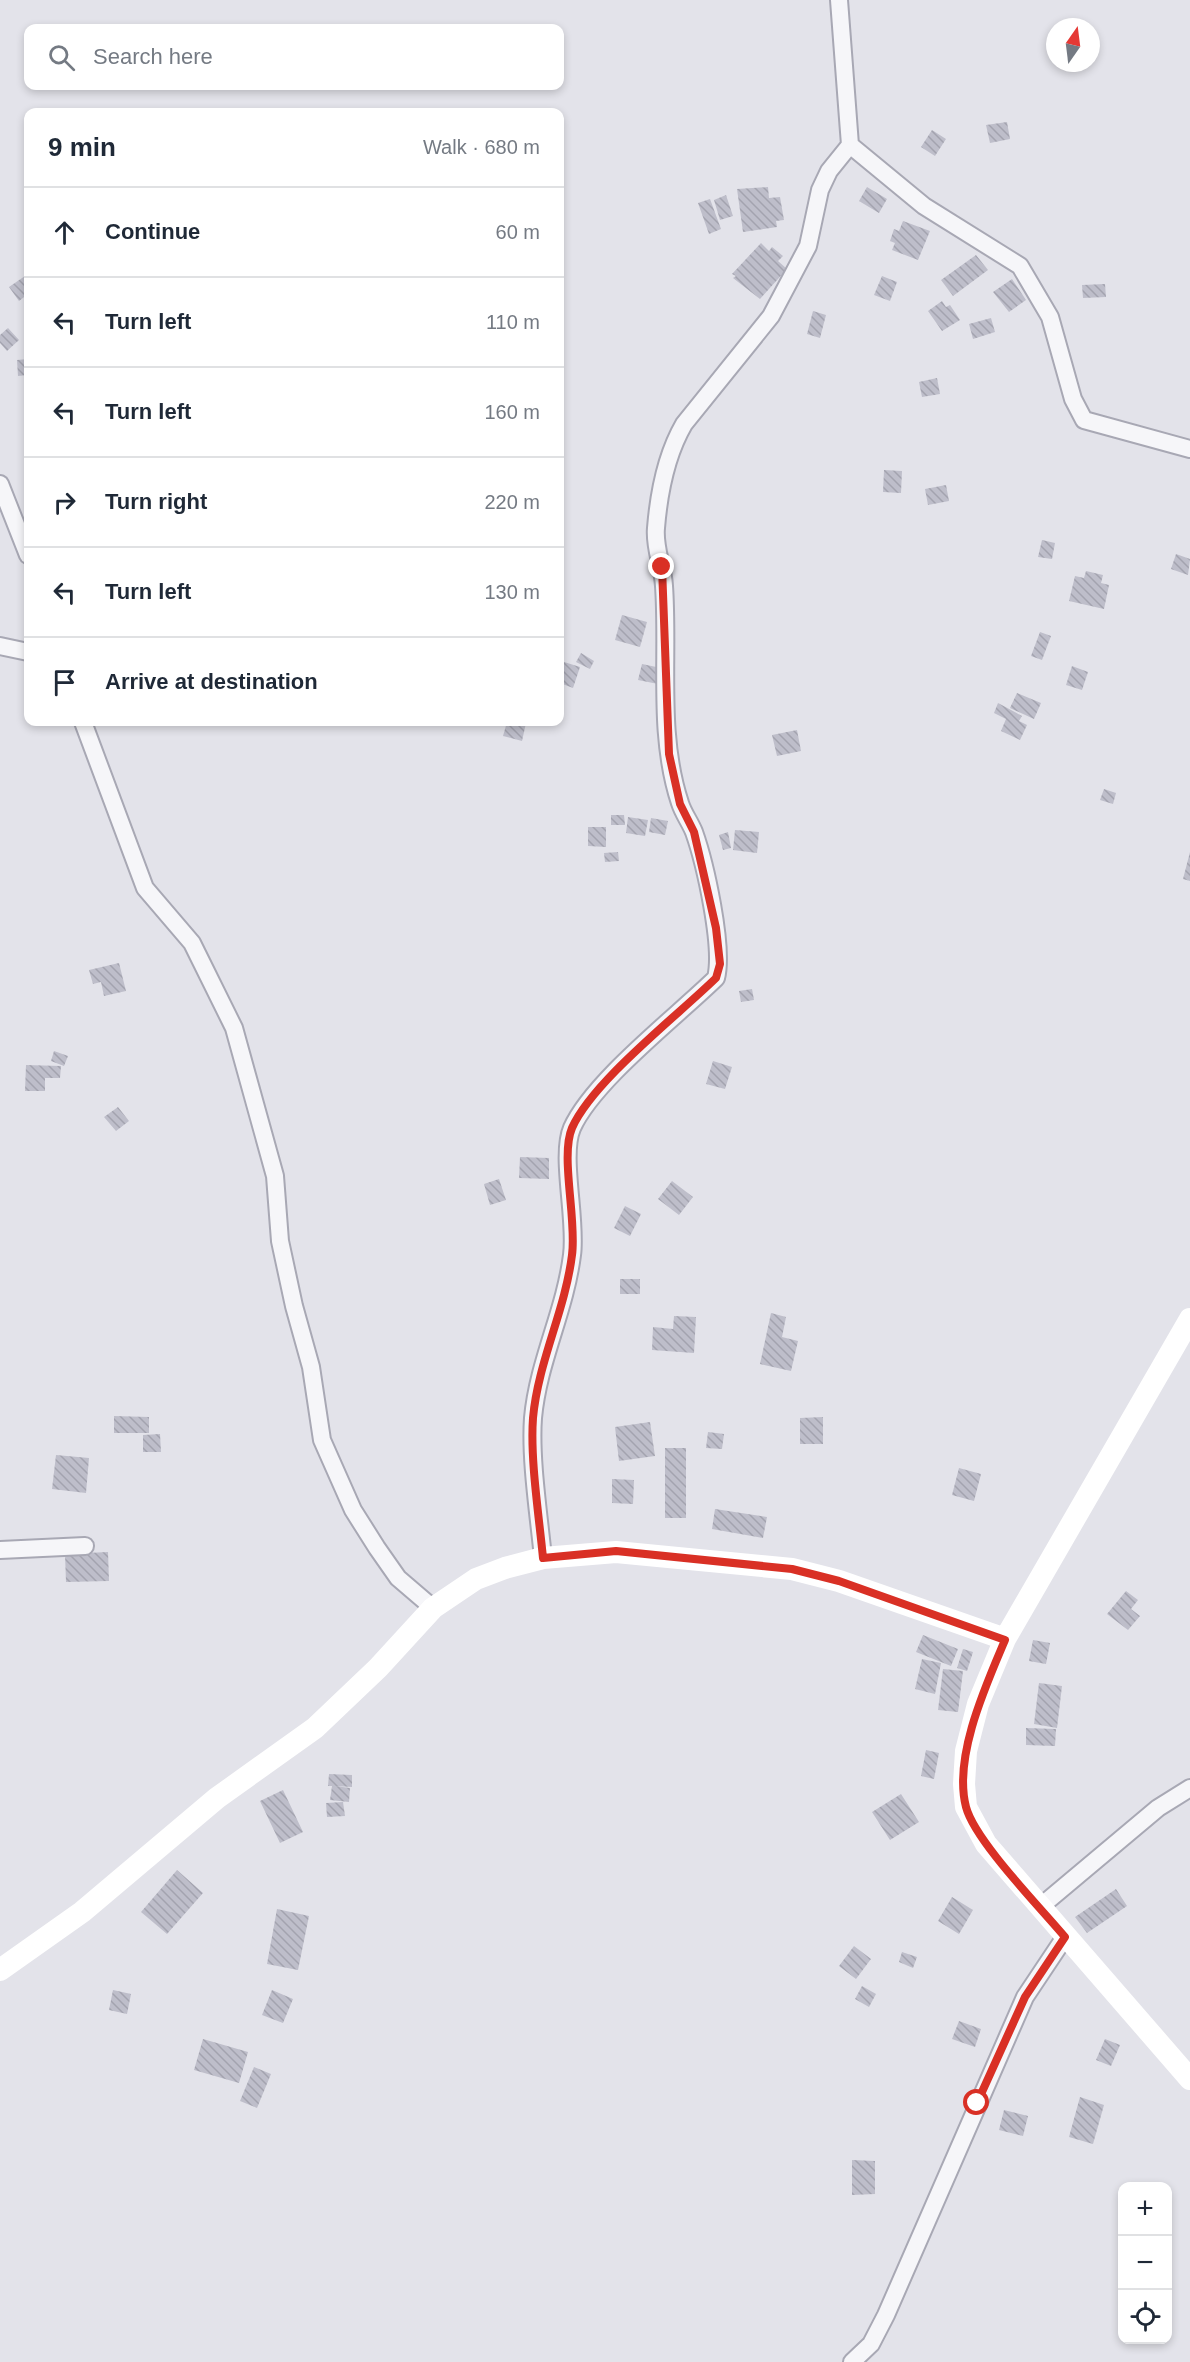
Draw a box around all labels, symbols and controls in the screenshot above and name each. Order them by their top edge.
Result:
north arrow [1046,18,1100,72]
search box [24,24,564,90]
icon: search [45,41,78,74]
text: Search here [93,44,213,69]
text: 9 min [48,132,116,162]
text: Walk · 680 m [423,136,540,158]
icon: ahead [48,216,81,249]
text: Continue [105,219,200,244]
text: 60 m [496,221,540,243]
icon: left [48,306,81,339]
text: Turn left [105,309,191,334]
text: 110 m [486,311,540,333]
icon: left [48,396,81,429]
text: Turn left [105,399,191,424]
text: 160 m [484,401,540,423]
icon: right [48,486,81,519]
text: Turn right [105,489,207,514]
text: 220 m [484,491,540,513]
route end [648,553,674,579]
icon: left [48,576,81,609]
text: Turn left [105,579,191,604]
text: 130 m [484,581,540,603]
icon: arrive [48,666,81,699]
text: Arrive at destination [105,669,318,694]
route start [963,2089,989,2115]
map controls [1118,2182,1172,2344]
button: + [1118,2182,1172,2236]
button: − [1118,2236,1172,2290]
button: locate [1118,2290,1172,2344]

